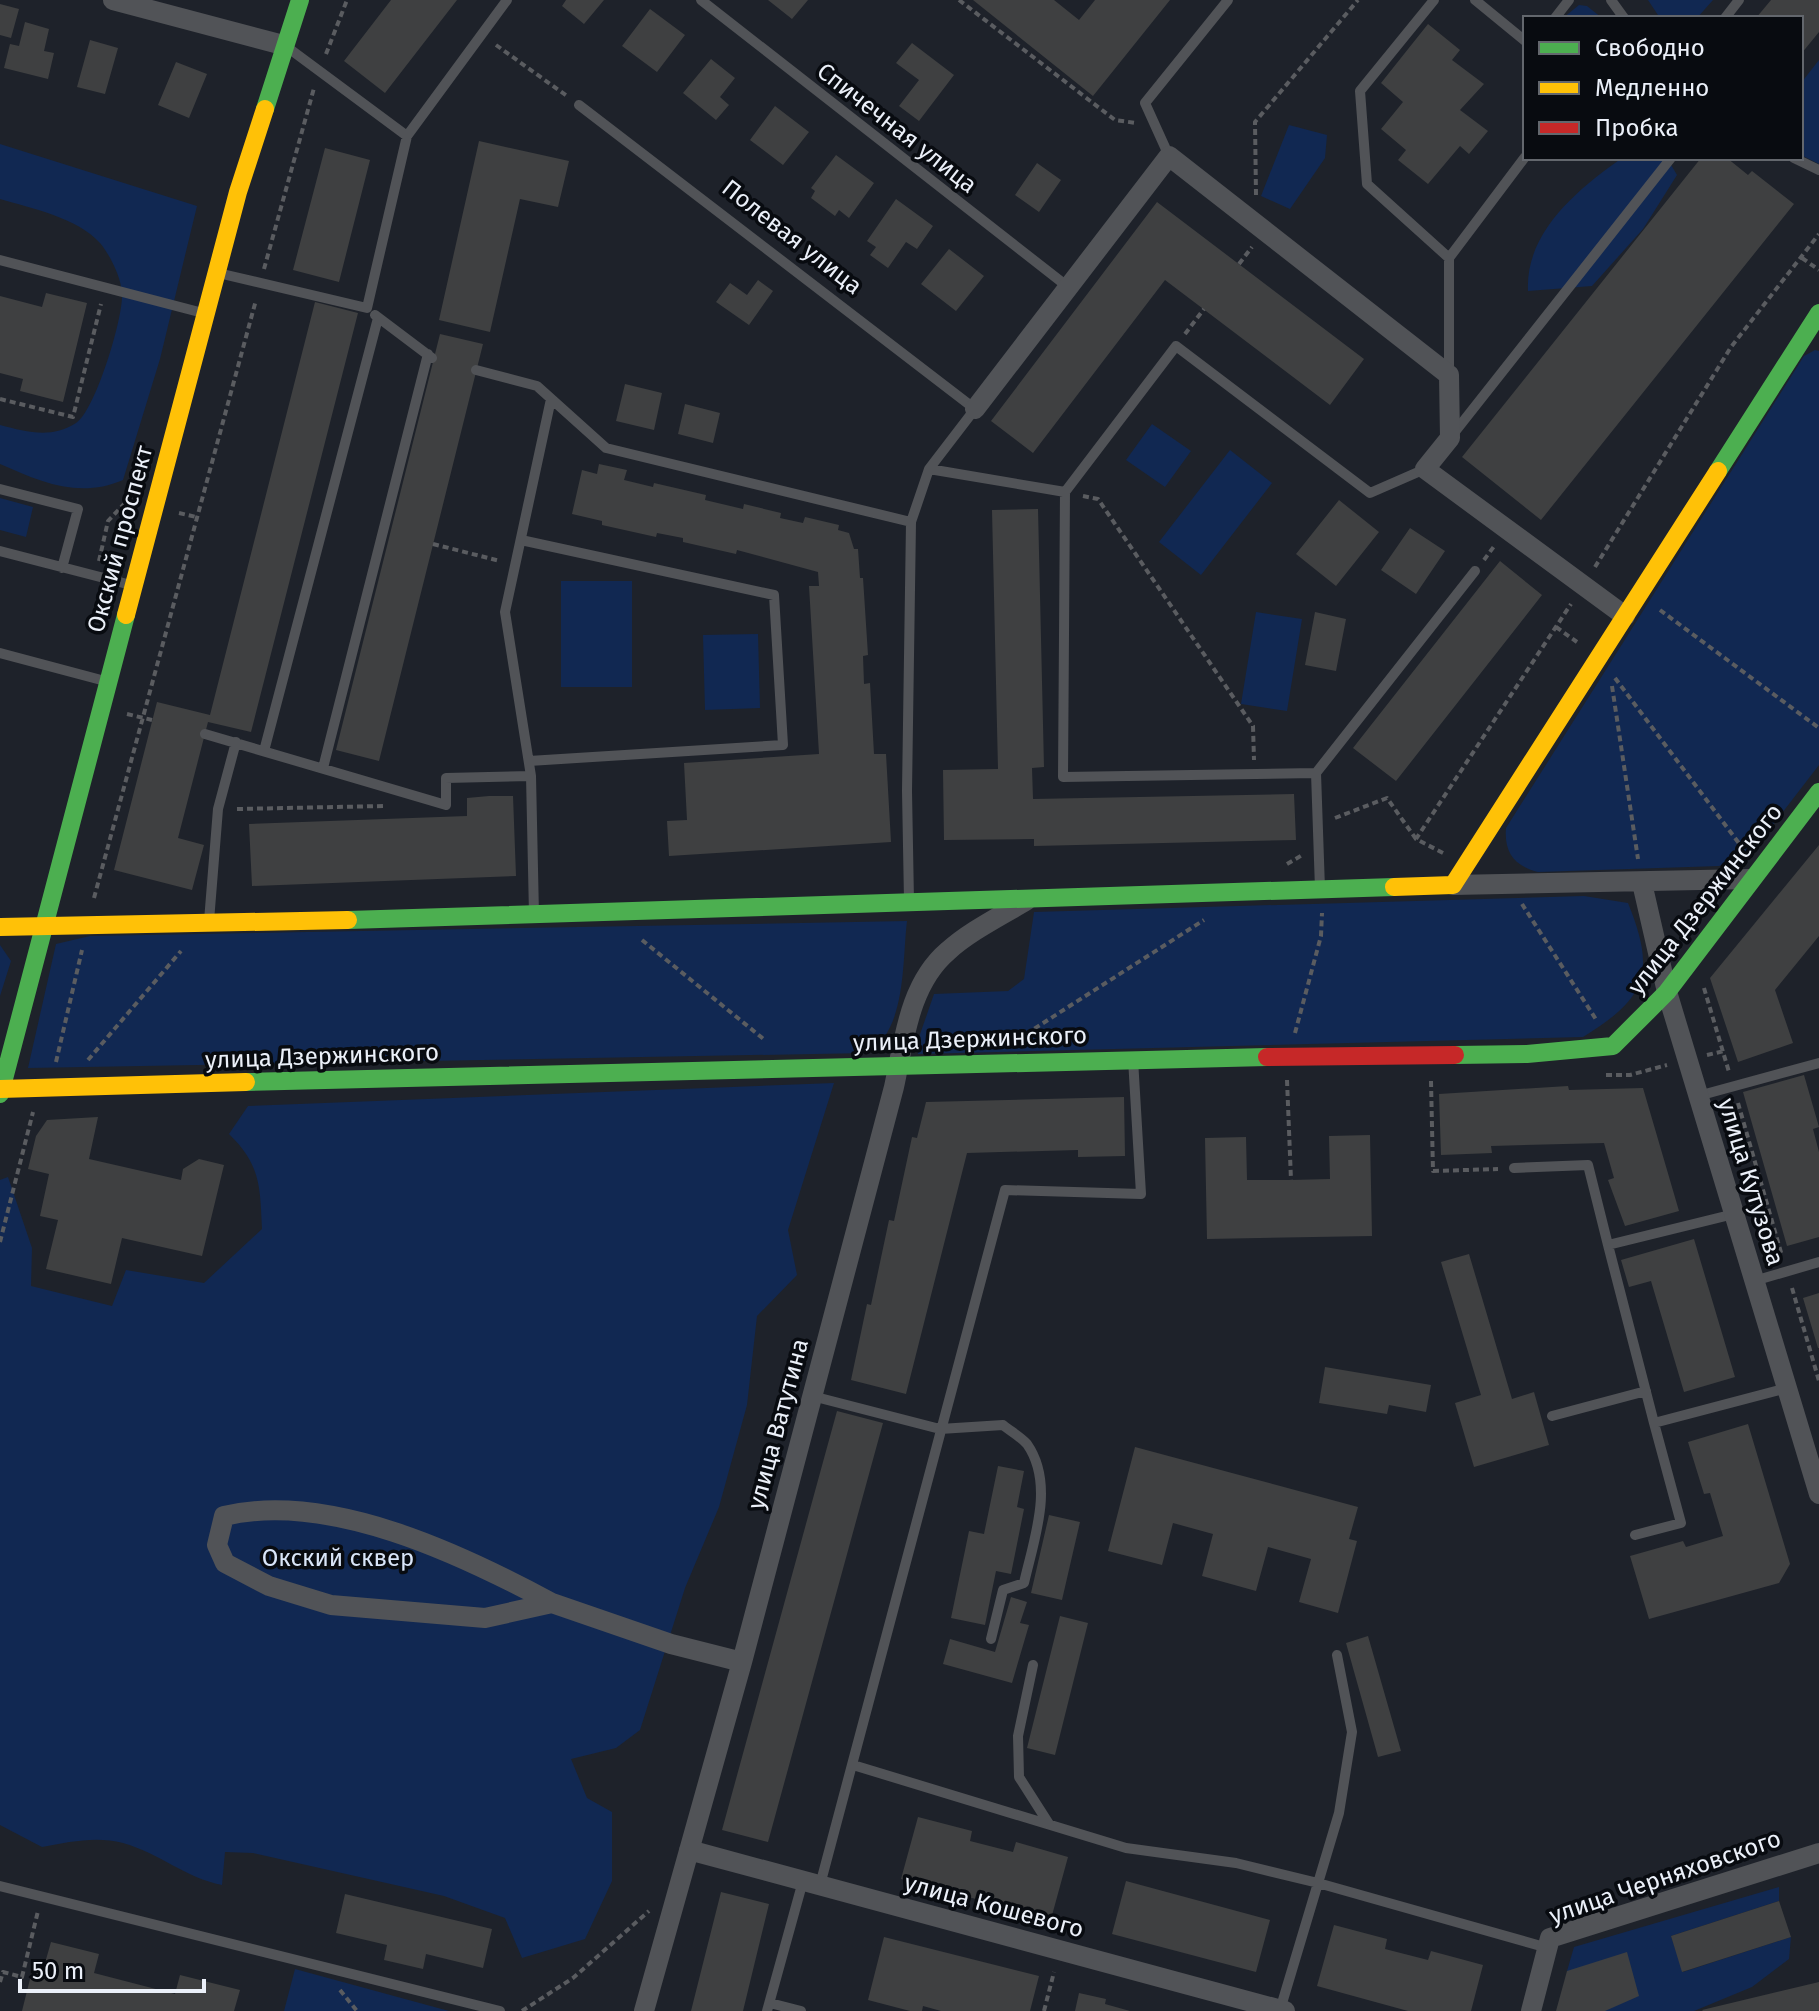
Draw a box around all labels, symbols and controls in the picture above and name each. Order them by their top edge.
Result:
legend [1523,16,1803,160]
text: Свободно [1595,34,1705,62]
street label: Спичечная улица [812,57,982,199]
text: Медленно [1595,74,1709,102]
text: Пробка [1595,114,1679,142]
street label: Полевая улица [717,174,867,300]
street label: Окский проспект [82,442,158,636]
street label: улица Дзержинского [1622,798,1788,1000]
street label: улица Дзержинского [852,1021,1088,1057]
street label: улица Дзержинского [204,1038,440,1074]
street label: улица Кутузова [1712,1095,1790,1269]
street label: улица Ватутина [742,1336,814,1512]
park label: Окский сквер [262,1544,414,1572]
street label: улица Черняховского [1546,1824,1784,1930]
street label: улица Кошевого [901,1869,1087,1943]
scale bar [20,1943,204,1993]
text: 50 m [32,1957,84,1985]

